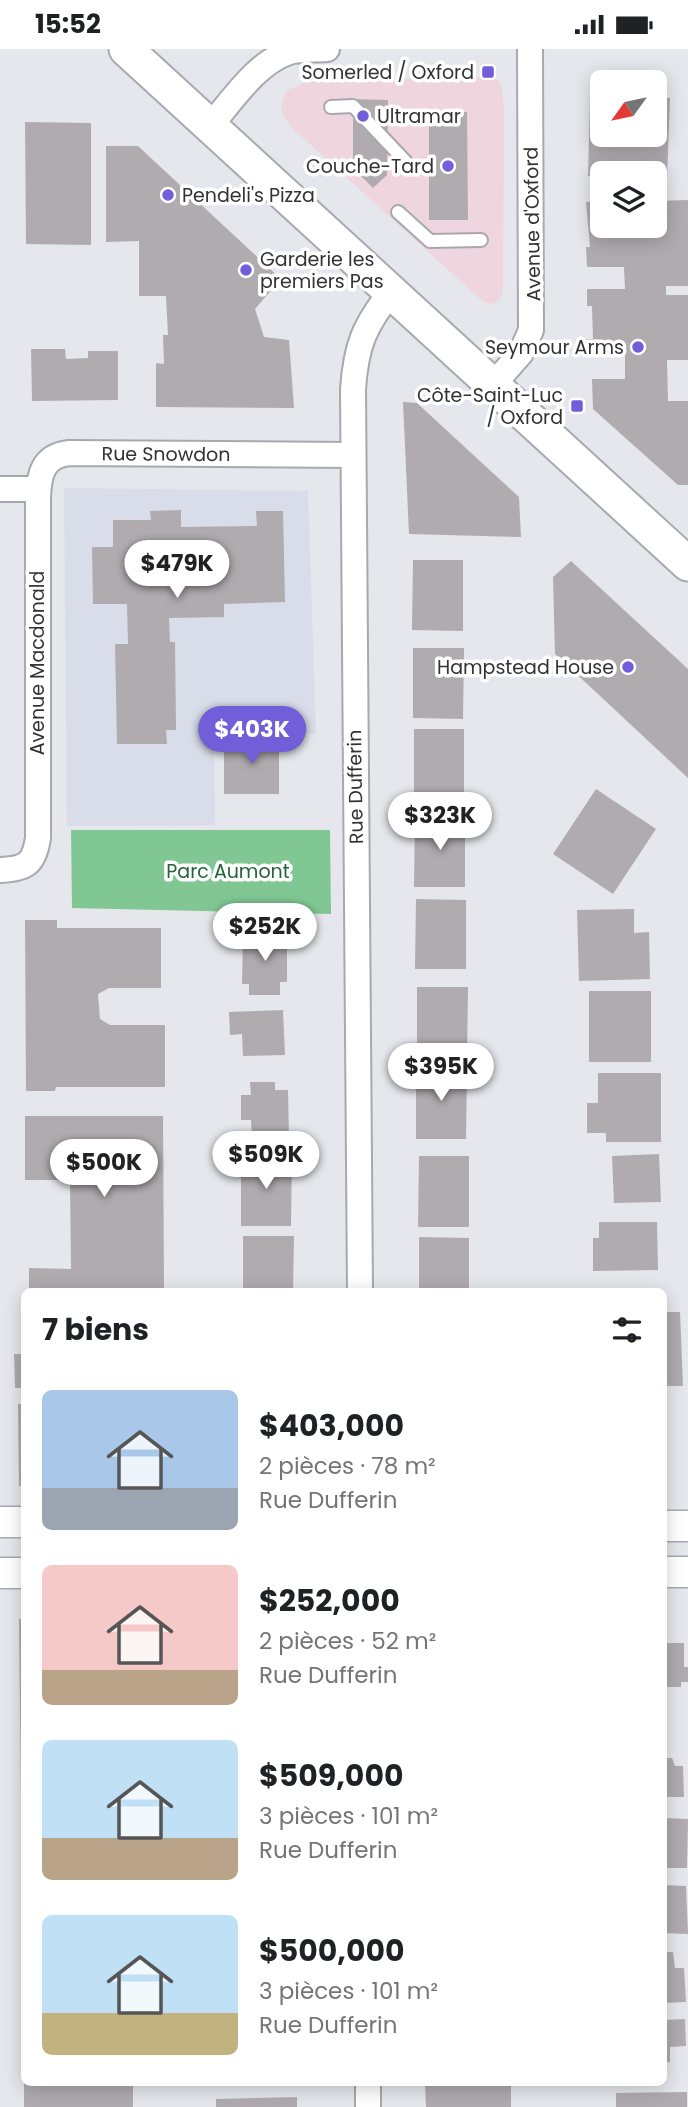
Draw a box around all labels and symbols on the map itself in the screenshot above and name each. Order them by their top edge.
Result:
place label: Somerled / Oxford [301,59,474,86]
marker: Somerled / Oxford [480,64,496,80]
north arrow [590,70,667,147]
place label: Ultramar [377,103,461,130]
marker: Ultramar [355,108,371,124]
street label: Avenue d'Oxford [518,146,547,302]
place label: Couche-Tard [306,153,434,180]
marker: Couche-Tard [440,158,456,174]
place label: Pendeli's Pizza [182,182,315,209]
marker: Pendeli's Pizza [160,187,176,203]
place label: Garderie les premiers Pas [260,246,384,295]
marker: Garderie les premiers Pas [238,262,254,278]
place label: Seymour Arms [485,334,624,361]
marker: Seymour Arms [630,339,646,355]
place label: Côte-Saint-Luc / Oxford [417,382,563,431]
marker: Côte-Saint-Luc / Oxford [569,398,585,414]
street label: Rue Snowdon [102,440,231,468]
pin: $479K [128,540,226,600]
street label: Avenue Macdonald [24,571,51,755]
place label: Hampstead House [437,654,614,681]
marker: Hampstead House [620,659,636,675]
pin: $403K [203,707,301,766]
street label: Rue Dufferin [341,730,370,844]
pin: $323K [391,793,489,852]
park label: Parc Aumont [166,858,290,885]
pin: $252K [216,904,314,963]
pin: $395K [392,1044,490,1103]
pin: $509K [217,1131,315,1191]
pin: $500K [55,1139,153,1199]

